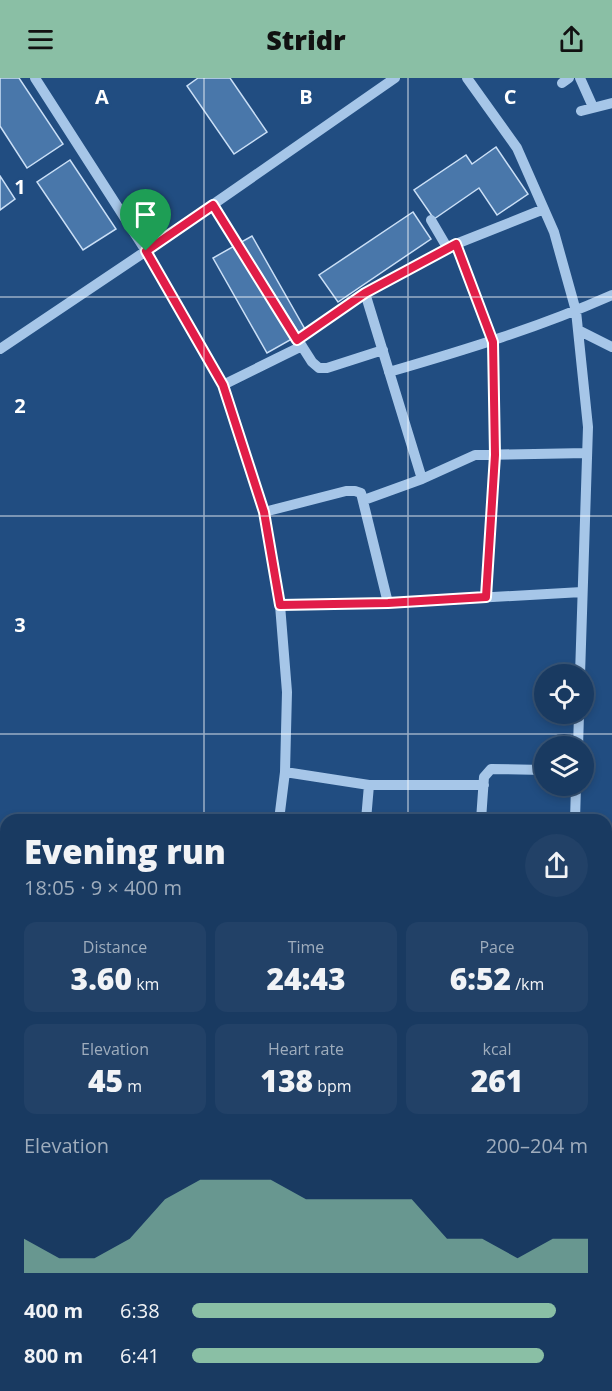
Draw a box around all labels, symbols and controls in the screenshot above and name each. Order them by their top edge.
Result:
text: Stridr [266,21,346,58]
icon: menu [24,23,57,56]
icon: share [555,23,588,56]
text: A [95,83,109,110]
text: B [299,83,313,110]
text: C [504,83,517,110]
text: 1 [14,173,26,200]
pin [120,189,171,251]
icon: arrive [129,198,162,231]
text: 2 [14,392,26,419]
text: 3 [14,611,26,638]
map controls [534,664,594,796]
button: locate [534,664,594,724]
button: layers [534,736,594,796]
text: Evening run [24,829,226,874]
button: share [525,834,588,897]
text: 18:05 · 9 × 400 m [24,874,182,901]
text: Distance [83,936,147,958]
text: Time [288,936,324,958]
text: Pace [479,936,515,958]
text: 3.60 [71,958,132,999]
text: 24:43 [267,958,345,999]
text: 6:52 [450,958,511,999]
text: km [132,973,159,995]
text: /km [511,973,544,995]
text: Elevation [81,1038,149,1060]
text: Heart rate [268,1038,344,1060]
text: kcal [483,1038,512,1060]
text: 45 [88,1060,123,1101]
text: 138 [260,1060,313,1101]
text: 261 [471,1060,523,1101]
text: m [123,1075,142,1097]
text: bpm [313,1075,352,1097]
text: Elevation [24,1132,109,1159]
text: 200–204 m [486,1132,588,1159]
text: 400 m [24,1297,83,1324]
text: 6:38 [120,1297,160,1324]
text: 800 m [24,1342,83,1369]
text: 6:41 [120,1342,160,1369]

